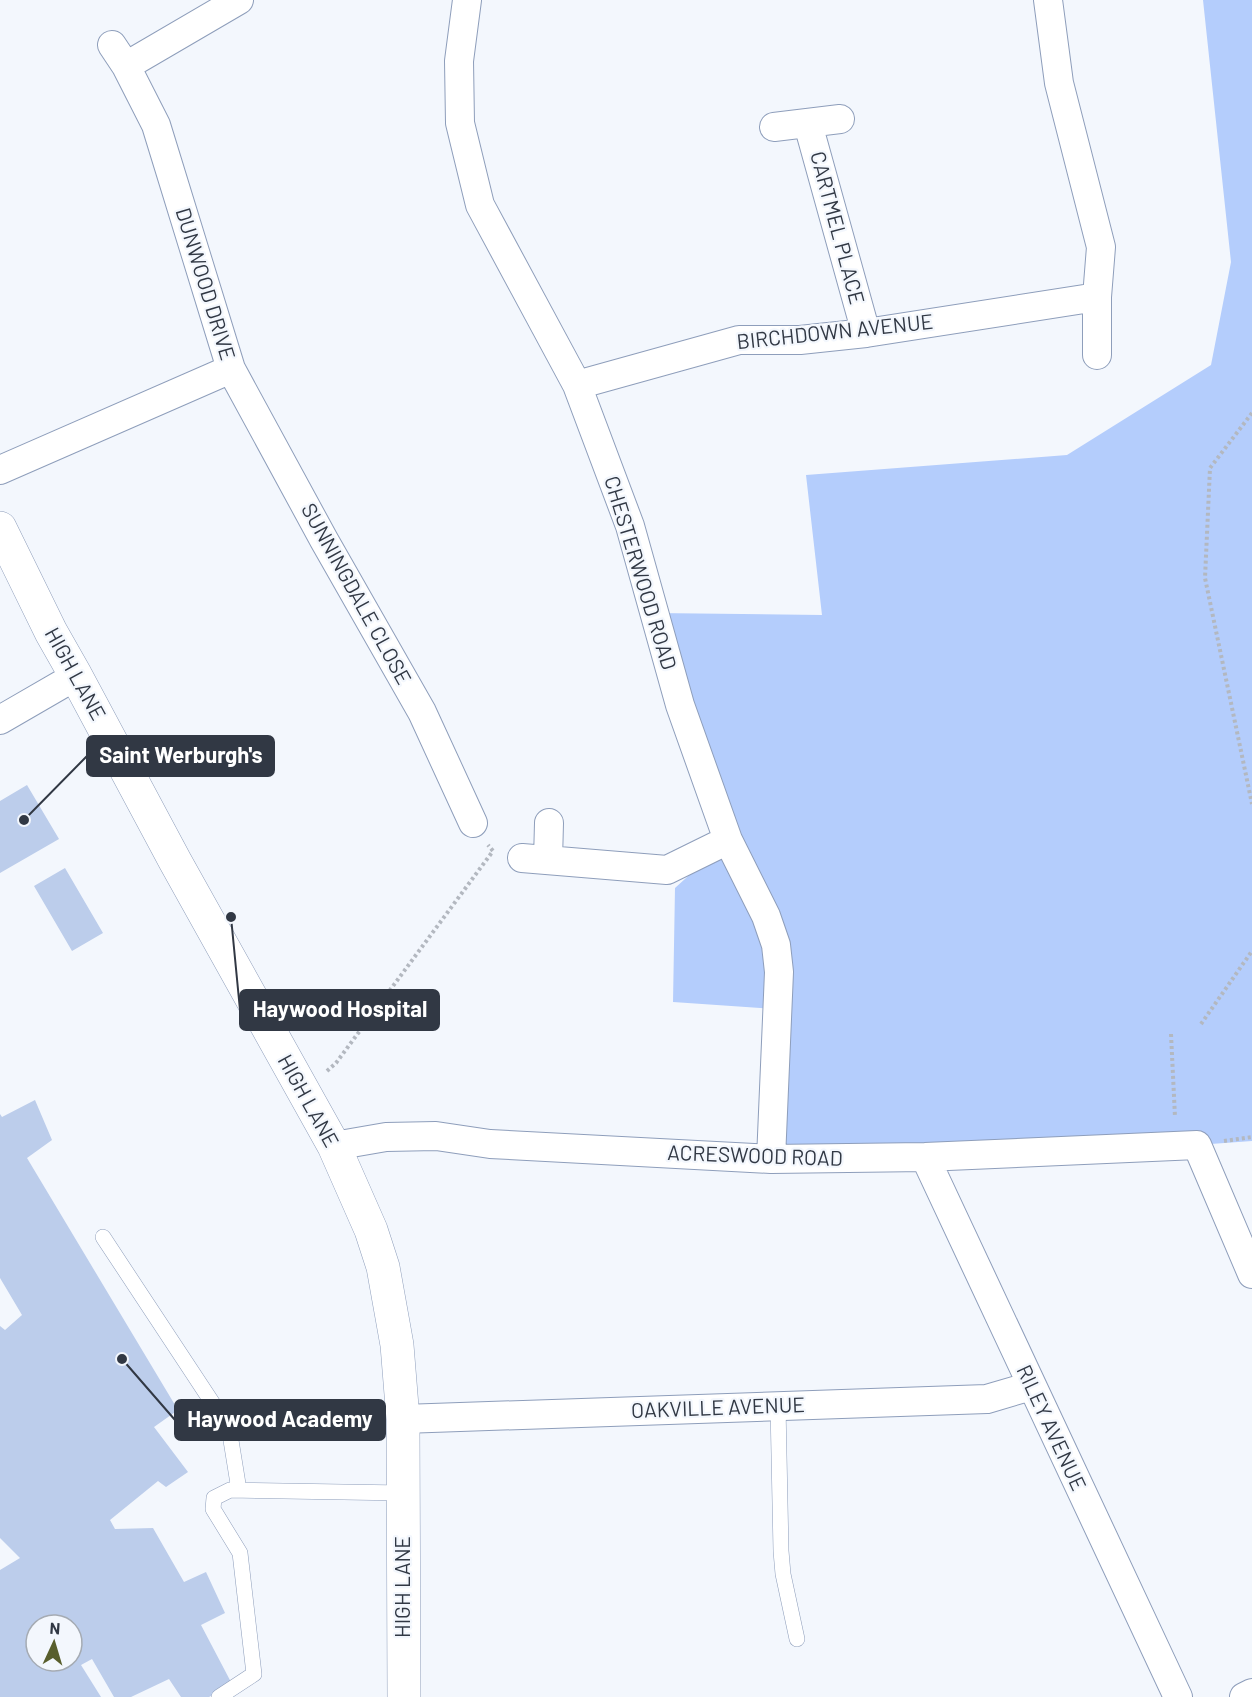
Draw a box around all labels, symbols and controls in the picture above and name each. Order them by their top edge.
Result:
street label: CARTMEL PLACE [806,148,871,307]
street label: DUNWOOD DRIVE [171,204,242,363]
street label: BIRCHDOWN AVENUE [735,308,934,353]
street label: CHESTERWOOD ROAD [600,473,683,672]
street label: SUNNINGDALE CLOSE [297,498,418,688]
street label: HIGH LANE [41,623,112,724]
callout: Saint Werburgh's [87,736,274,776]
text: Saint Werburgh's [99,741,263,767]
callout: Haywood Hospital [240,990,439,1030]
text: Haywood Hospital [253,995,427,1021]
street label: HIGH LANE [274,1050,345,1151]
street label: ACRESWOOD ROAD [667,1139,843,1170]
street label: RILEY AVENUE [1012,1360,1092,1494]
street label: OAKVILLE AVENUE [630,1391,805,1422]
callout: Haywood Academy [175,1400,385,1440]
text: Haywood Academy [187,1405,373,1431]
street label: HIGH LANE [389,1536,414,1638]
north arrow [24,1613,84,1673]
text: N [49,1618,61,1637]

